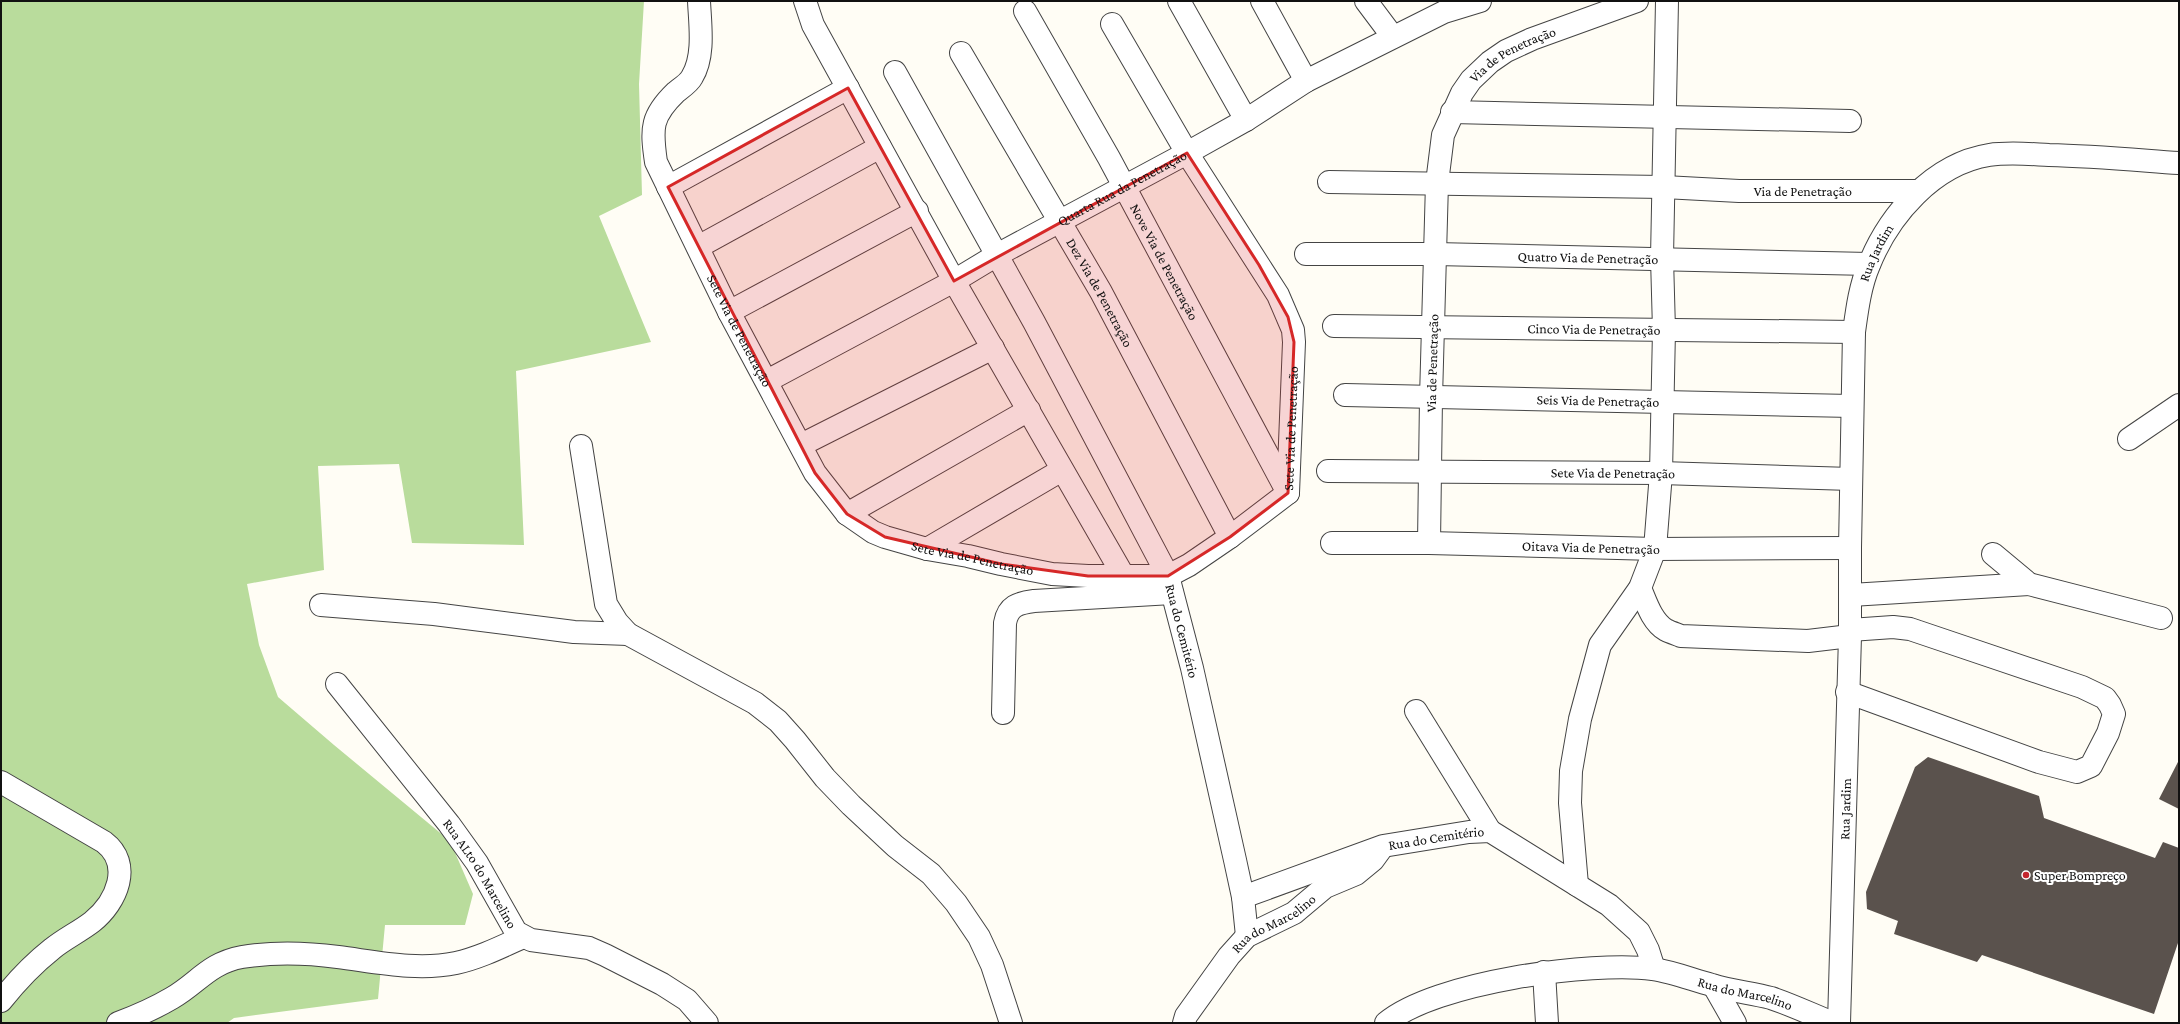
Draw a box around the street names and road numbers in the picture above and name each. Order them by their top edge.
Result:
street label: Via de Penetração [1466,23,1558,86]
street label: Quarta Rua da Penetração [1054,147,1189,229]
street label: Via de Penetração [1754,183,1852,199]
street label: Nove Via de Penetração [1127,201,1202,323]
street label: Rua Jardim [1856,221,1897,283]
street label: Dez Via de Penetração [1063,235,1137,350]
street label: Quatro Via de Penetração [1517,248,1658,267]
street label: Sete Via de Penetração [704,272,775,390]
street label: Via de Penetração [1423,314,1441,412]
street label: Cinco Via de Penetração [1527,320,1661,338]
street label: Sete Via de Penetração [1280,366,1301,491]
street label: Seis Via de Penetração [1536,391,1660,410]
street label: Sete Via de Penetração [1551,464,1676,481]
street label: Sete Via de Penetração [910,537,1035,578]
street label: Oitava Via de Penetração [1522,537,1660,557]
street label: Rua do Cemitério [1162,582,1202,680]
street label: Rua Jardim [1836,778,1854,840]
street label: Rua ALto do Marcelino [440,815,520,931]
street label: Rua do Cemitério [1387,823,1485,853]
street label: Rua do Marcelino [1228,890,1319,956]
street label: Rua do Marcelino [1696,973,1795,1013]

